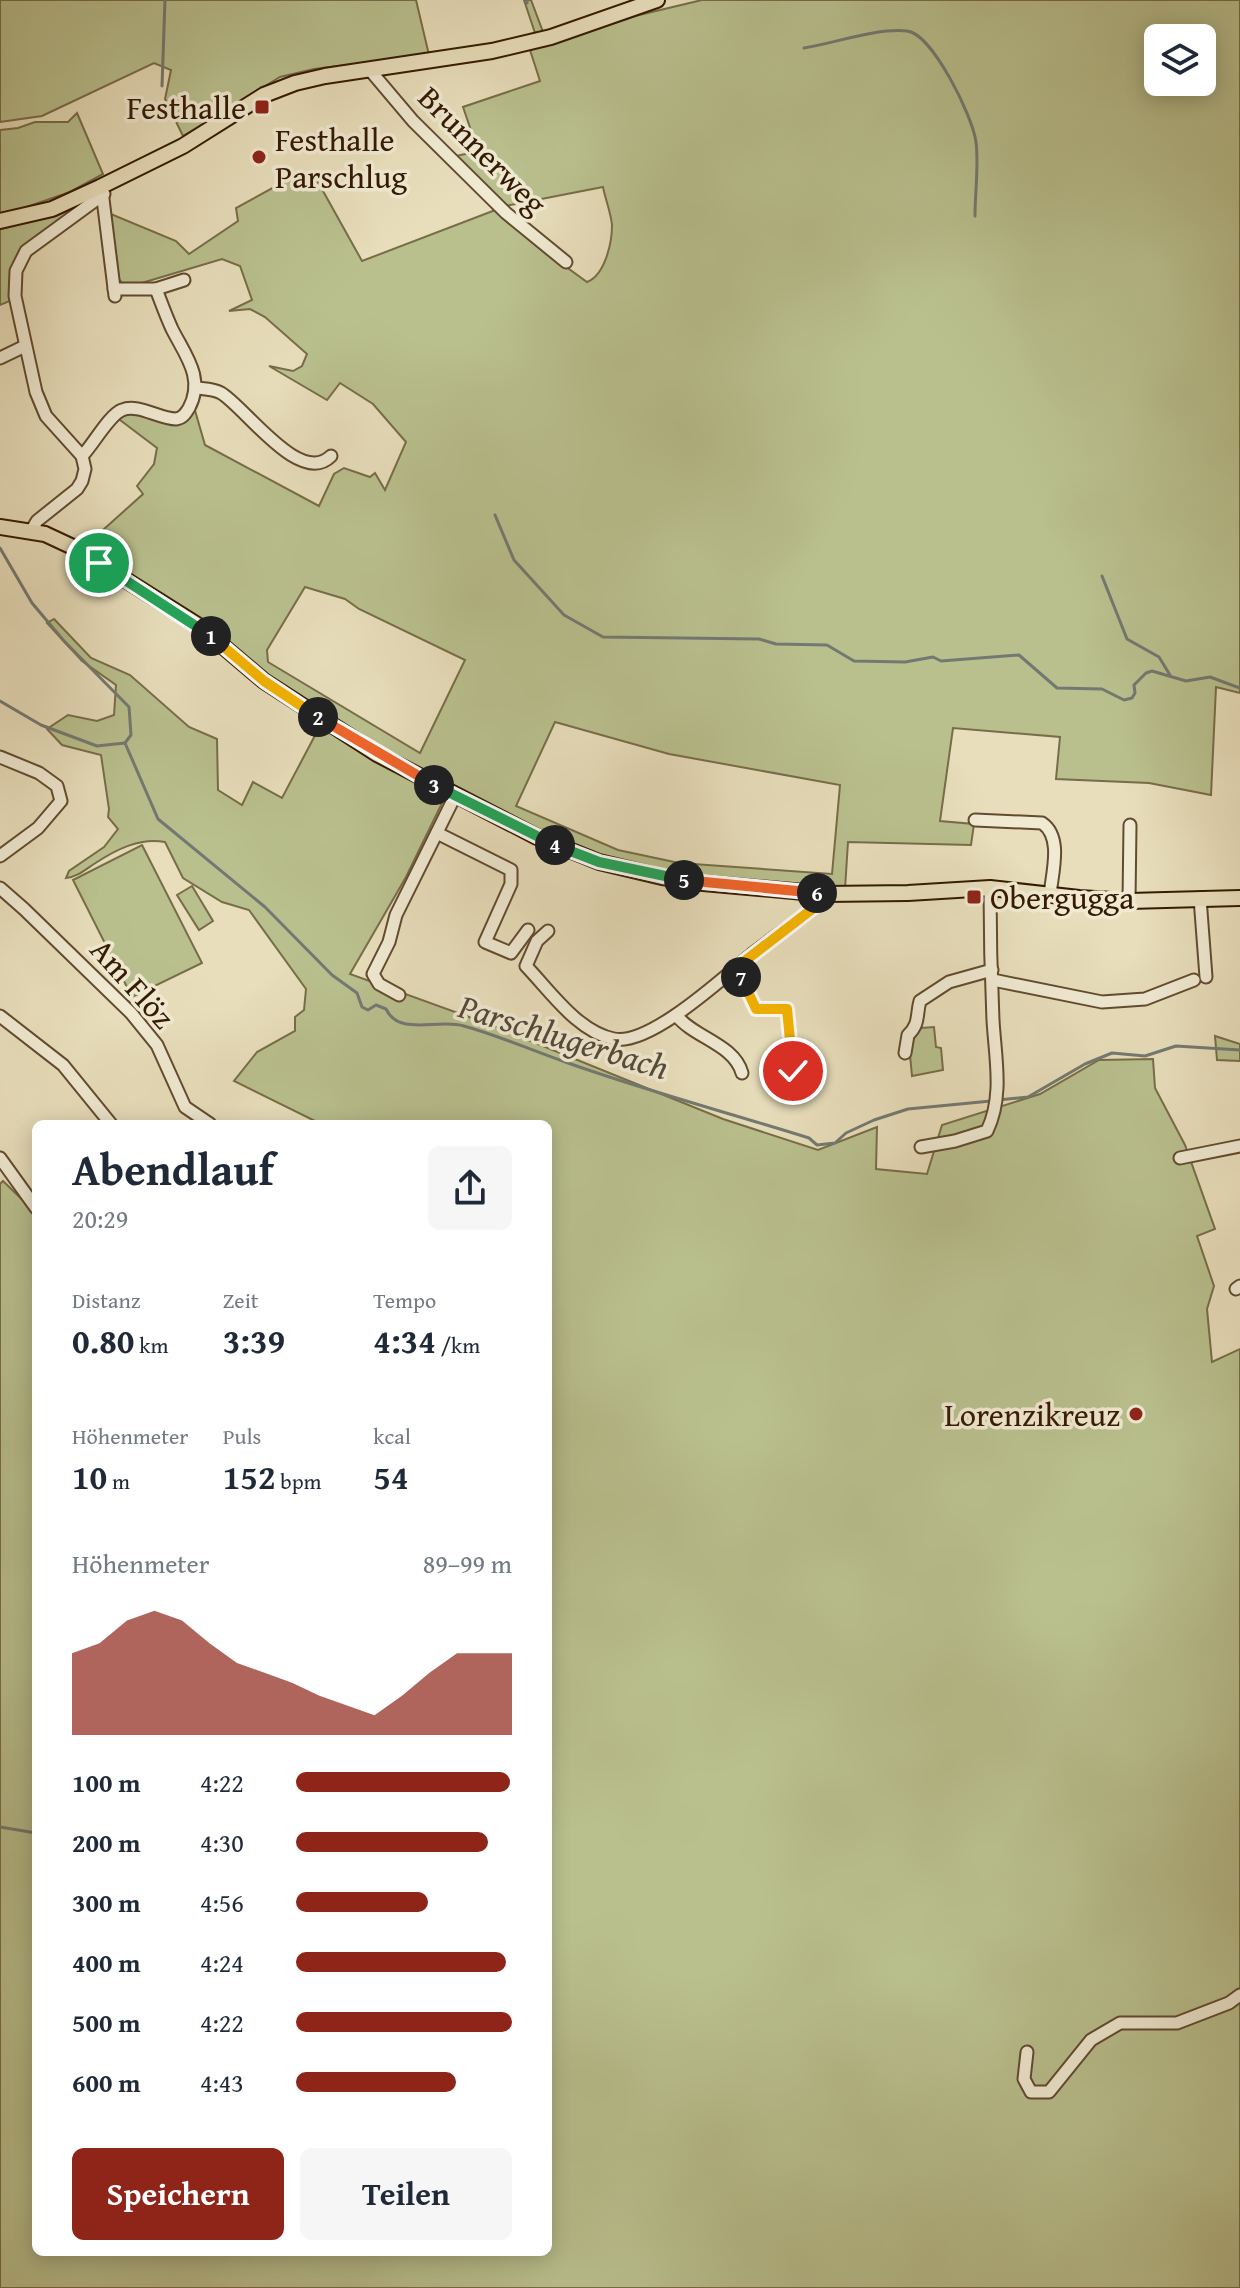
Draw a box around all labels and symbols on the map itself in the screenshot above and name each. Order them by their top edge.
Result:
street label: Brunnerweg [408,75,558,225]
place label: Festhalle [127,84,246,131]
marker: Festhalle [253,98,271,116]
place label: Festhalle Parschlug [275,116,407,200]
marker: Festhalle Parschlug [250,148,268,166]
pin [65,529,133,597]
pin: 1 [191,616,231,656]
pin: 2 [298,697,338,737]
pin: 3 [414,765,454,805]
pin: 4 [535,825,575,865]
pin: 5 [664,860,704,900]
pin: 6 [797,873,837,913]
place label: Obergugga [990,874,1134,921]
marker: Obergugga [965,888,983,906]
street label: Am Flöz [80,927,186,1039]
pin: 7 [721,957,761,997]
water label: Parschlugerbach [452,981,675,1091]
pin [759,1037,827,1105]
place label: Lorenzikreuz [944,1391,1120,1438]
marker: Lorenzikreuz [1127,1405,1145,1423]

